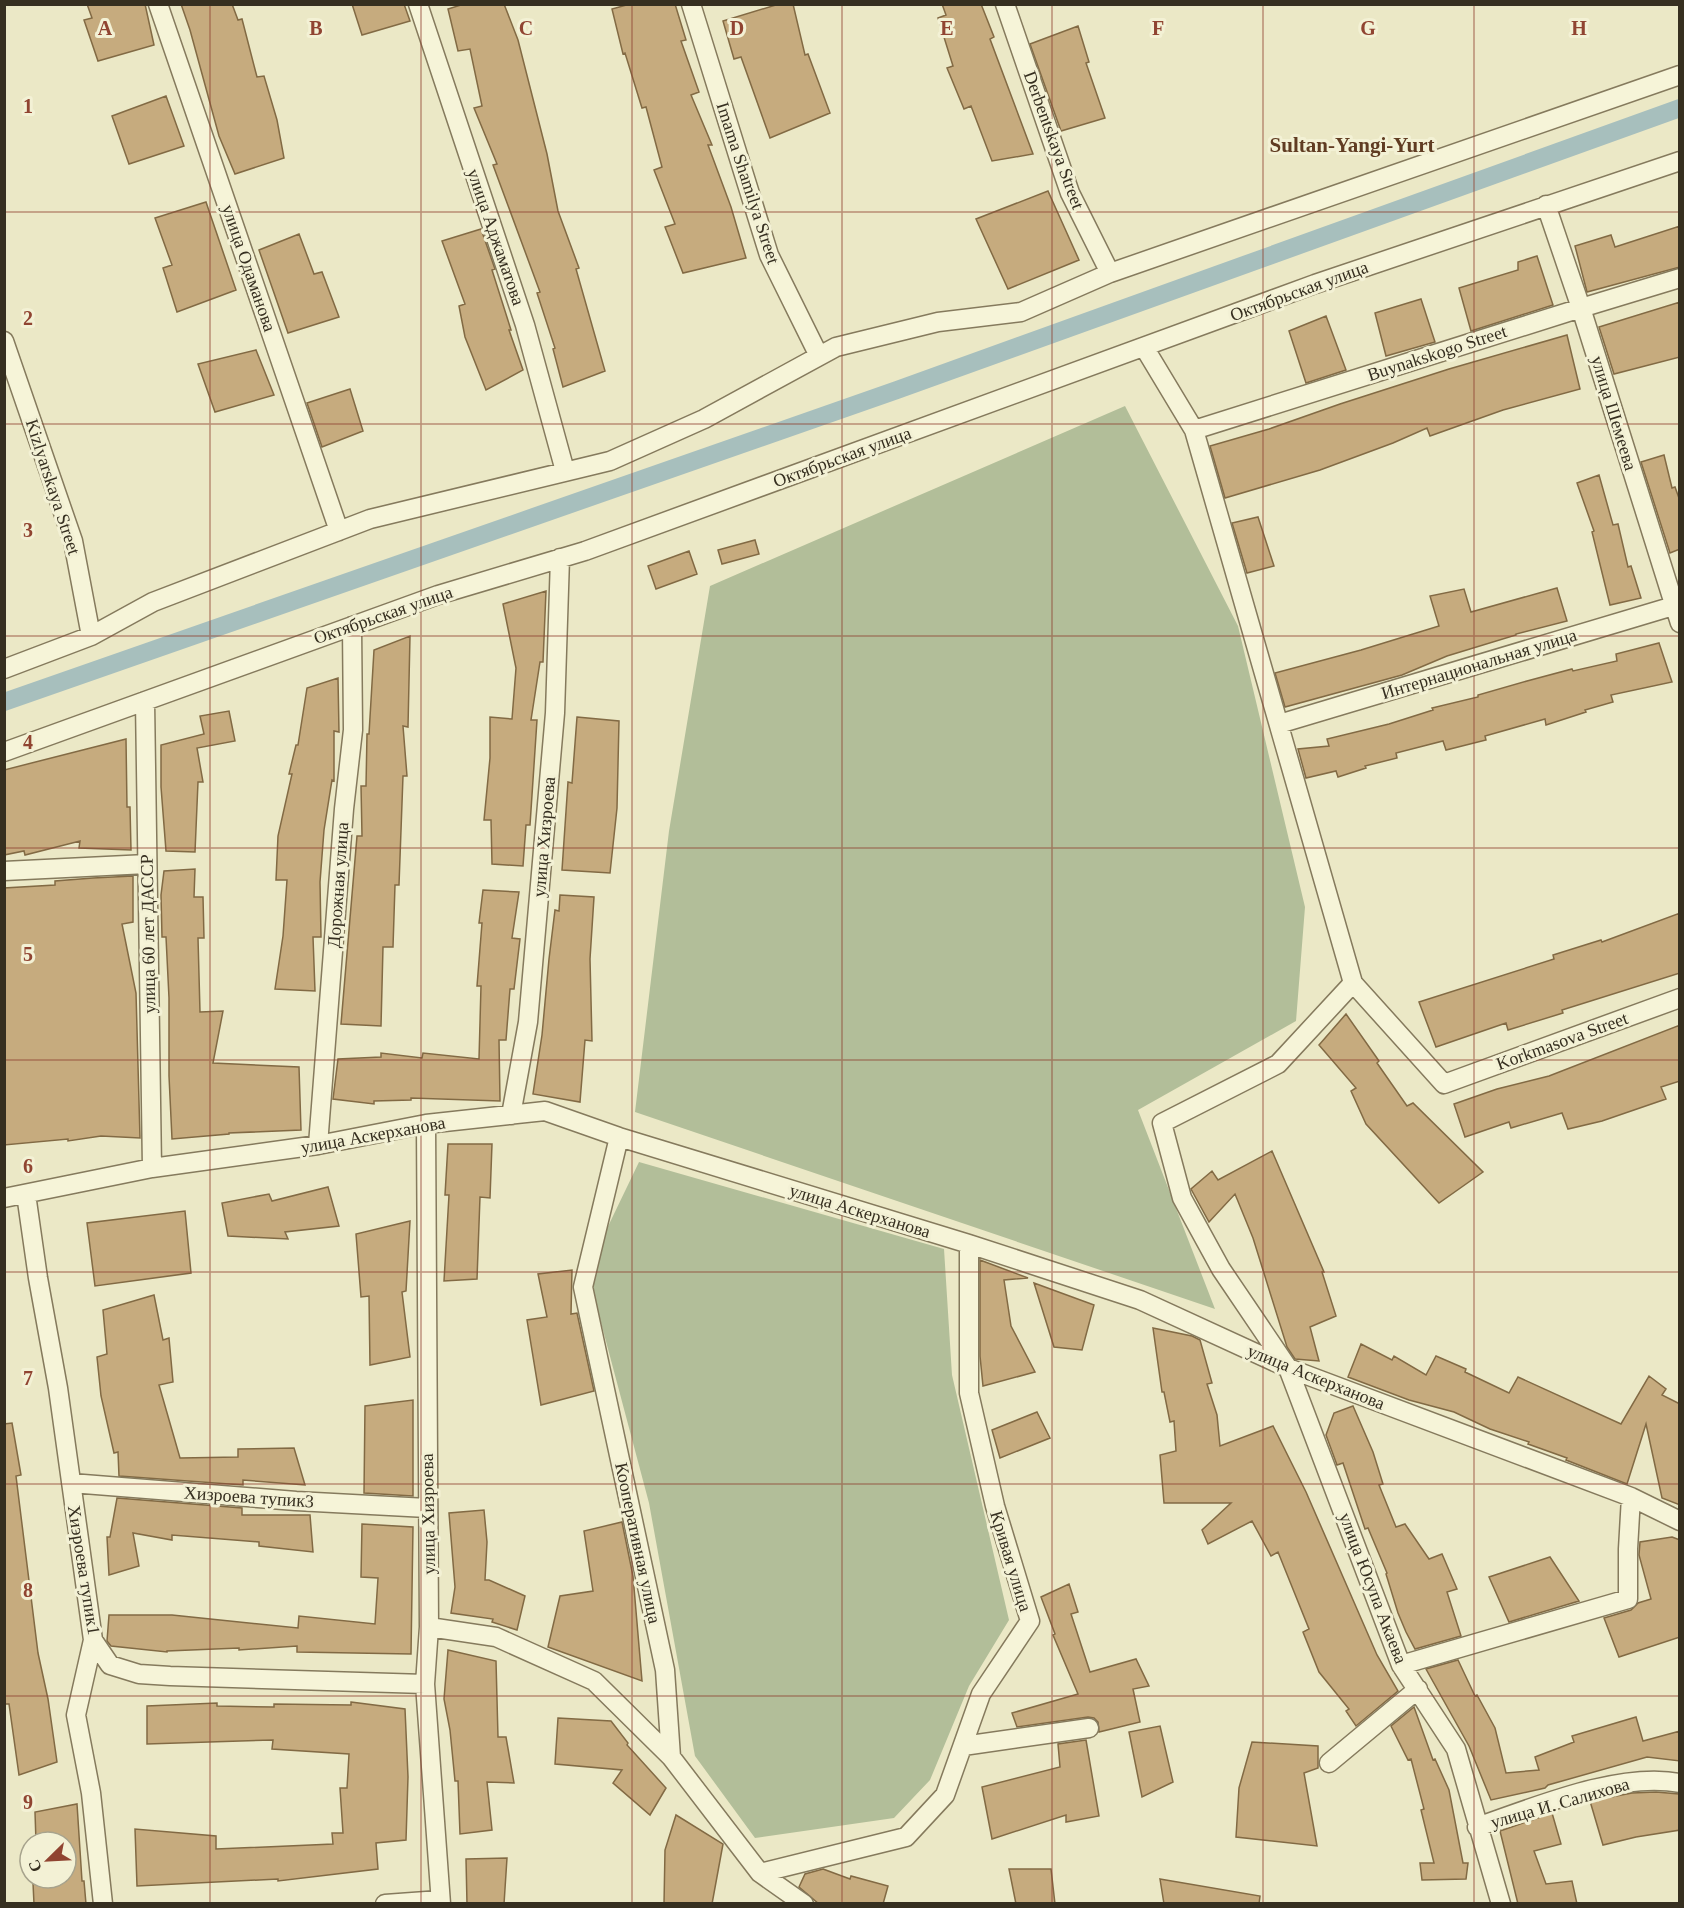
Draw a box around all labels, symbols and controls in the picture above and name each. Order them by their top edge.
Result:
text: A [98,17,113,39]
text: B [309,17,323,39]
text: C [519,17,533,39]
text: D [730,17,744,39]
text: E [940,17,954,39]
text: F [1152,17,1164,39]
text: G [1360,17,1376,39]
text: H [1571,17,1587,39]
street label: Derbentskaya Street [1020,68,1088,212]
text: 1 [23,95,33,117]
street label: Imama Shamilya Street [712,100,784,266]
district label: Sultan-Yangi-Yurt [1270,133,1434,157]
street label: улица Аджаматова [463,166,529,308]
street label: улица Одаманова [218,202,280,334]
street label: Октябрьская улица [1227,257,1371,325]
text: 2 [23,307,33,329]
street label: Buynakskogo Street [1365,321,1509,385]
street label: улица Шемеева [1587,353,1641,473]
street label: Kizlyarskaya Street [22,417,84,557]
street label: Октябрьская улица [770,423,914,491]
text: 3 [23,519,33,541]
street label: Октябрьская улица [311,582,455,648]
street label: Интернациональная улица [1379,625,1579,703]
text: 4 [23,731,33,753]
street label: улица Хизроева [529,776,559,898]
street label: Дорожная улица [324,821,352,949]
street label: улица 60 лет ДАССР [137,854,159,1014]
text: 5 [23,943,33,965]
street label: Korkmasova Street [1494,1008,1630,1074]
street label: улица Аскерханова [299,1112,447,1158]
text: 6 [23,1155,33,1177]
street label: улица Аскерханова [787,1180,933,1242]
street label: улица Аскерханова [1244,1340,1388,1414]
text: 7 [23,1367,33,1389]
street label: улица Хизроева [417,1453,439,1575]
street label: Кооперативная улица [611,1461,665,1625]
street label: Хизроева тупик3 [183,1482,315,1512]
street label: Хиэроева тупик1 [64,1504,104,1636]
street label: Кривая улица [986,1508,1036,1614]
street label: улица Юсупа Акаева [1335,1510,1411,1666]
text: 8 [23,1579,33,1601]
street label: улица И. Салихова [1488,1774,1632,1832]
text: 9 [23,1791,33,1813]
north arrow [18,1830,78,1890]
text: С [25,1857,45,1875]

